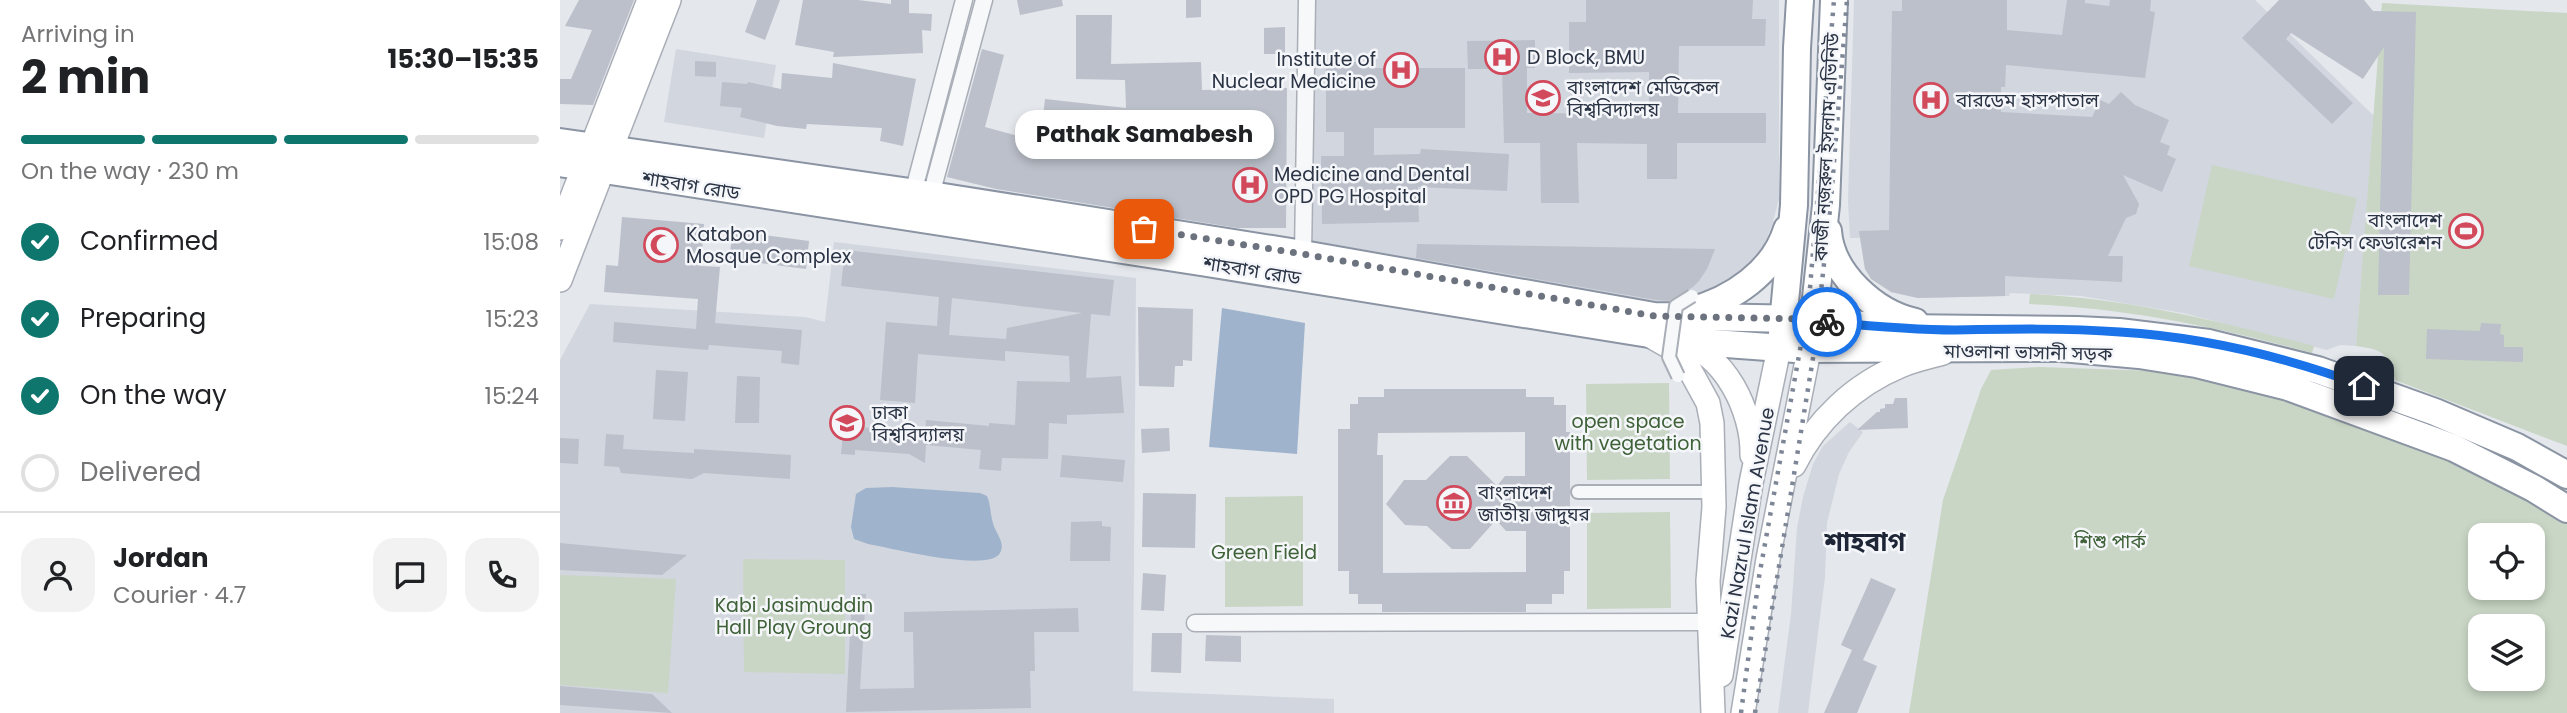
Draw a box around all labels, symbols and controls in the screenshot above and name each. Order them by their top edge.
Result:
text: Arriving in [21,18,135,50]
street label: কাজী নজরুল ইসলাম এভিনিউ [1807,32,1846,263]
hospital icon: D Block, BMU [1483,38,1521,76]
text: 15:30–15:35 [387,41,539,77]
place label: D Block, BMU [1527,44,1645,71]
text: 2 min [21,45,150,109]
place label: Institute of Nuclear Medicine [1212,46,1376,95]
hospital icon: Institute of Nuclear Medicine [1382,51,1420,89]
place label: বাংলাদেশ মেডিকেল বিশ্ববিদ্যালয় [1566,74,1720,123]
school or university icon: বাংলাদেশ মেডিকেল বিশ্ববিদ্যালয় [1524,79,1562,117]
hospital icon: বারডেম হাসপাতাল [1912,81,1950,119]
place label: বারডেম হাসপাতাল [1955,87,2100,114]
callout: Pathak Samabesh [1014,110,1274,159]
text: Pathak Samabesh [1036,118,1253,150]
text: On the way · 230 m [21,155,239,187]
place label: Medicine and Dental OPD PG Hospital [1274,161,1470,210]
street label: শাহবাগ রোড [639,164,742,207]
hospital icon: Medicine and Dental OPD PG Hospital [1231,166,1269,204]
pin [1114,199,1174,259]
place label: বাংলাদেশ টেনিস ফেডারেশন [2308,207,2443,256]
icon: bag [1125,210,1163,248]
sports icon: বাংলাদেশ টেনিস ফেডারেশন [2447,212,2485,250]
place label: Katabon Mosque Complex [686,221,851,270]
icon: check [21,223,59,261]
text: Confirmed [80,223,218,259]
text: 15:08 [483,226,539,258]
mosque icon: Katabon Mosque Complex [642,226,680,264]
street label: শাহবাগ রোড [1200,249,1303,292]
courier [1792,287,1862,357]
icon: check [21,300,59,338]
text: Preparing [80,300,206,336]
text: 15:23 [486,303,539,335]
icon: bike [1808,303,1846,341]
street label: মাওলানা ভাসানী সড়ক [1942,338,2113,367]
pin [2334,356,2394,416]
icon: home [2345,367,2383,405]
icon: check [21,377,59,415]
text: On the way [80,377,227,413]
text: 15:24 [485,380,539,412]
place label: ঢাকা বিশ্ববিদ্যালয় [871,399,965,448]
school or university icon: ঢাকা বিশ্ববিদ্যালয় [828,404,866,442]
street label: Kazi Nazrul Islam Avenue [1714,405,1781,641]
park label: open space with vegetation [1554,408,1702,457]
text: Delivered [80,454,201,490]
place label: বাংলাদেশ জাতীয় জাদুঘর [1477,479,1591,528]
museum icon: বাংলাদেশ জাতীয় জাদুঘর [1435,484,1473,522]
map controls [2468,523,2545,691]
button: locate [2468,523,2545,600]
district label: শাহবাগ [1824,524,1907,560]
park label: শিশু পার্ক [2073,528,2146,555]
button: person [21,538,95,612]
button: chat [373,538,447,612]
button: phone [465,538,539,612]
park label: Green Field [1211,539,1317,566]
text: Jordan [113,540,209,576]
text: Courier · 4.7 [113,579,246,611]
park label: Kabi Jasimuddin Hall Play Groung [715,592,873,641]
button: layers [2468,614,2545,691]

